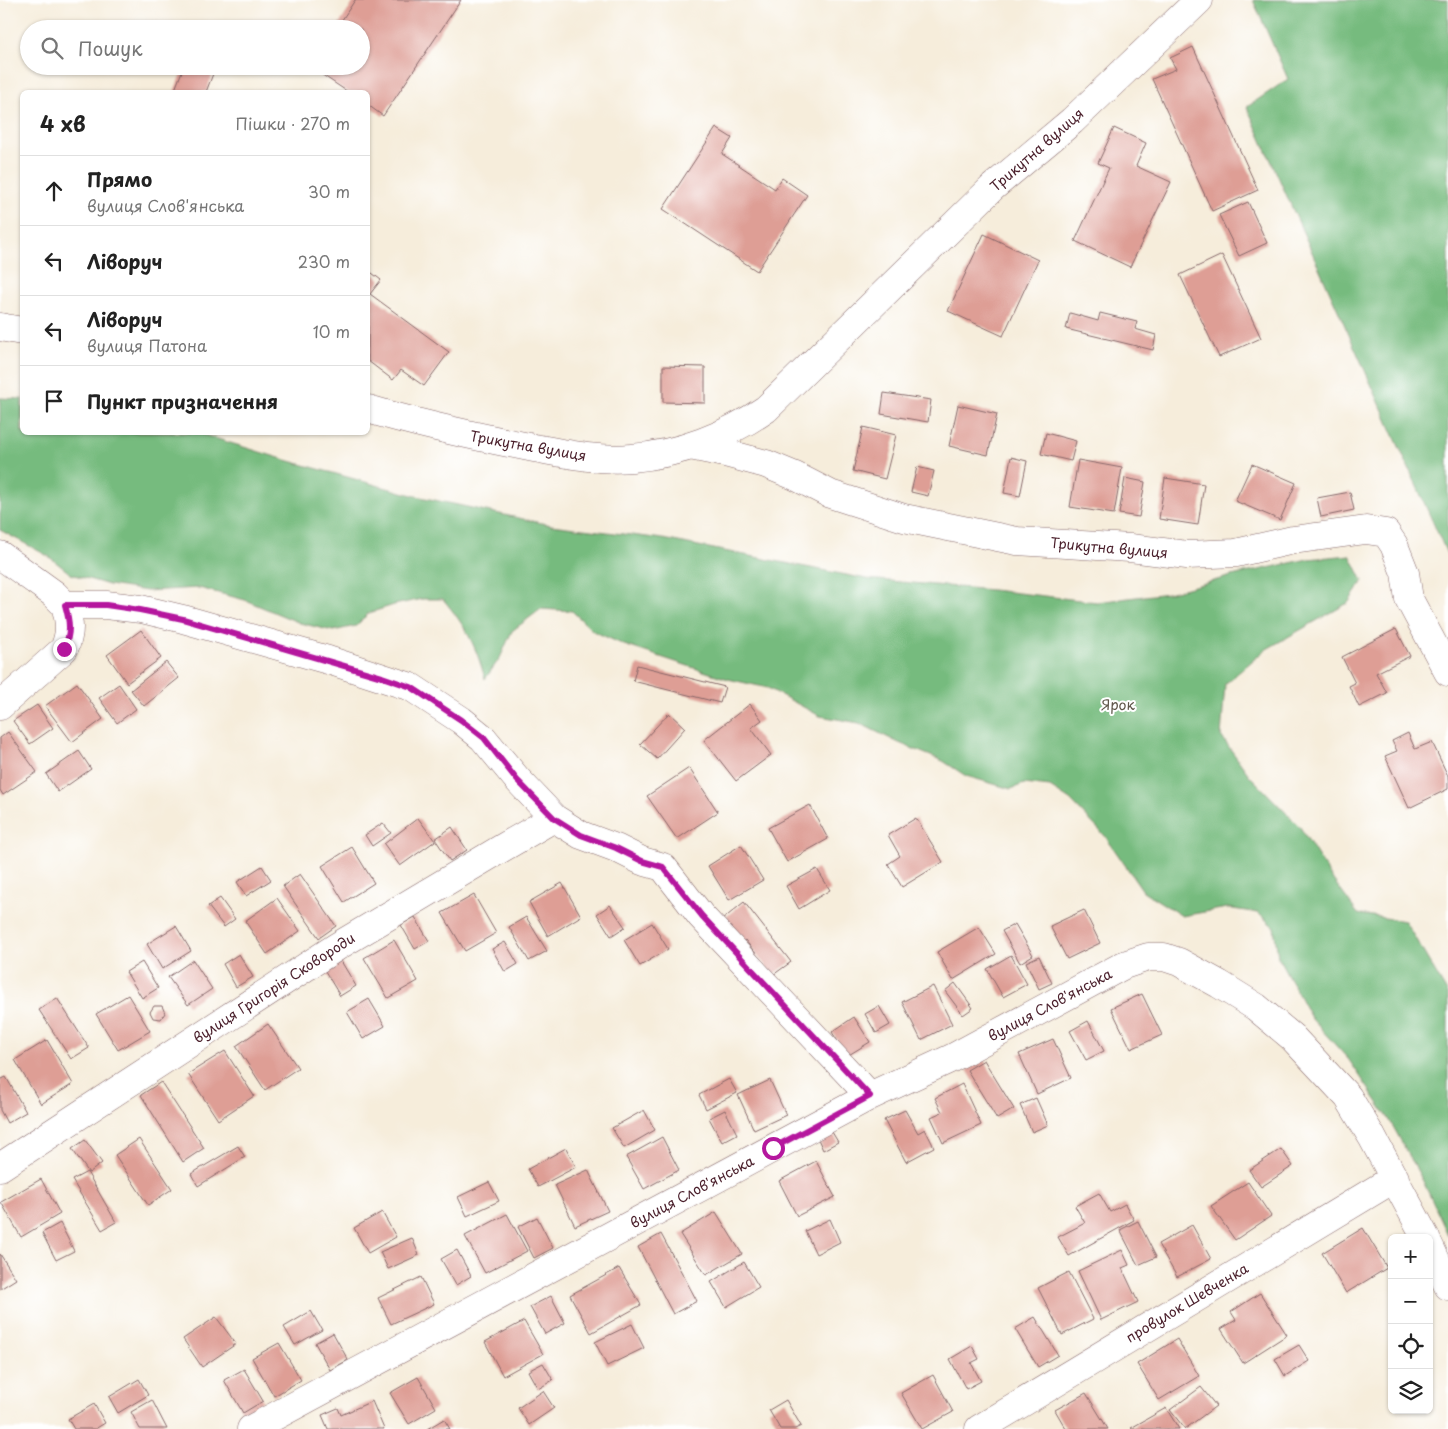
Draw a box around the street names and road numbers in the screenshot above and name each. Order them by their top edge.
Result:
street label: Трикутна вулиця [985,103,1088,196]
street label: Трикутна вулиця [468,425,588,466]
street label: Трикутна вулиця [1049,532,1169,563]
street label: вулиця Григорія Сковороди [189,927,359,1048]
street label: вулиця Слов'янська [984,963,1116,1046]
street label: вулиця Слов'янська [626,1150,758,1233]
street label: провулок Шевченка [1121,1257,1252,1348]

